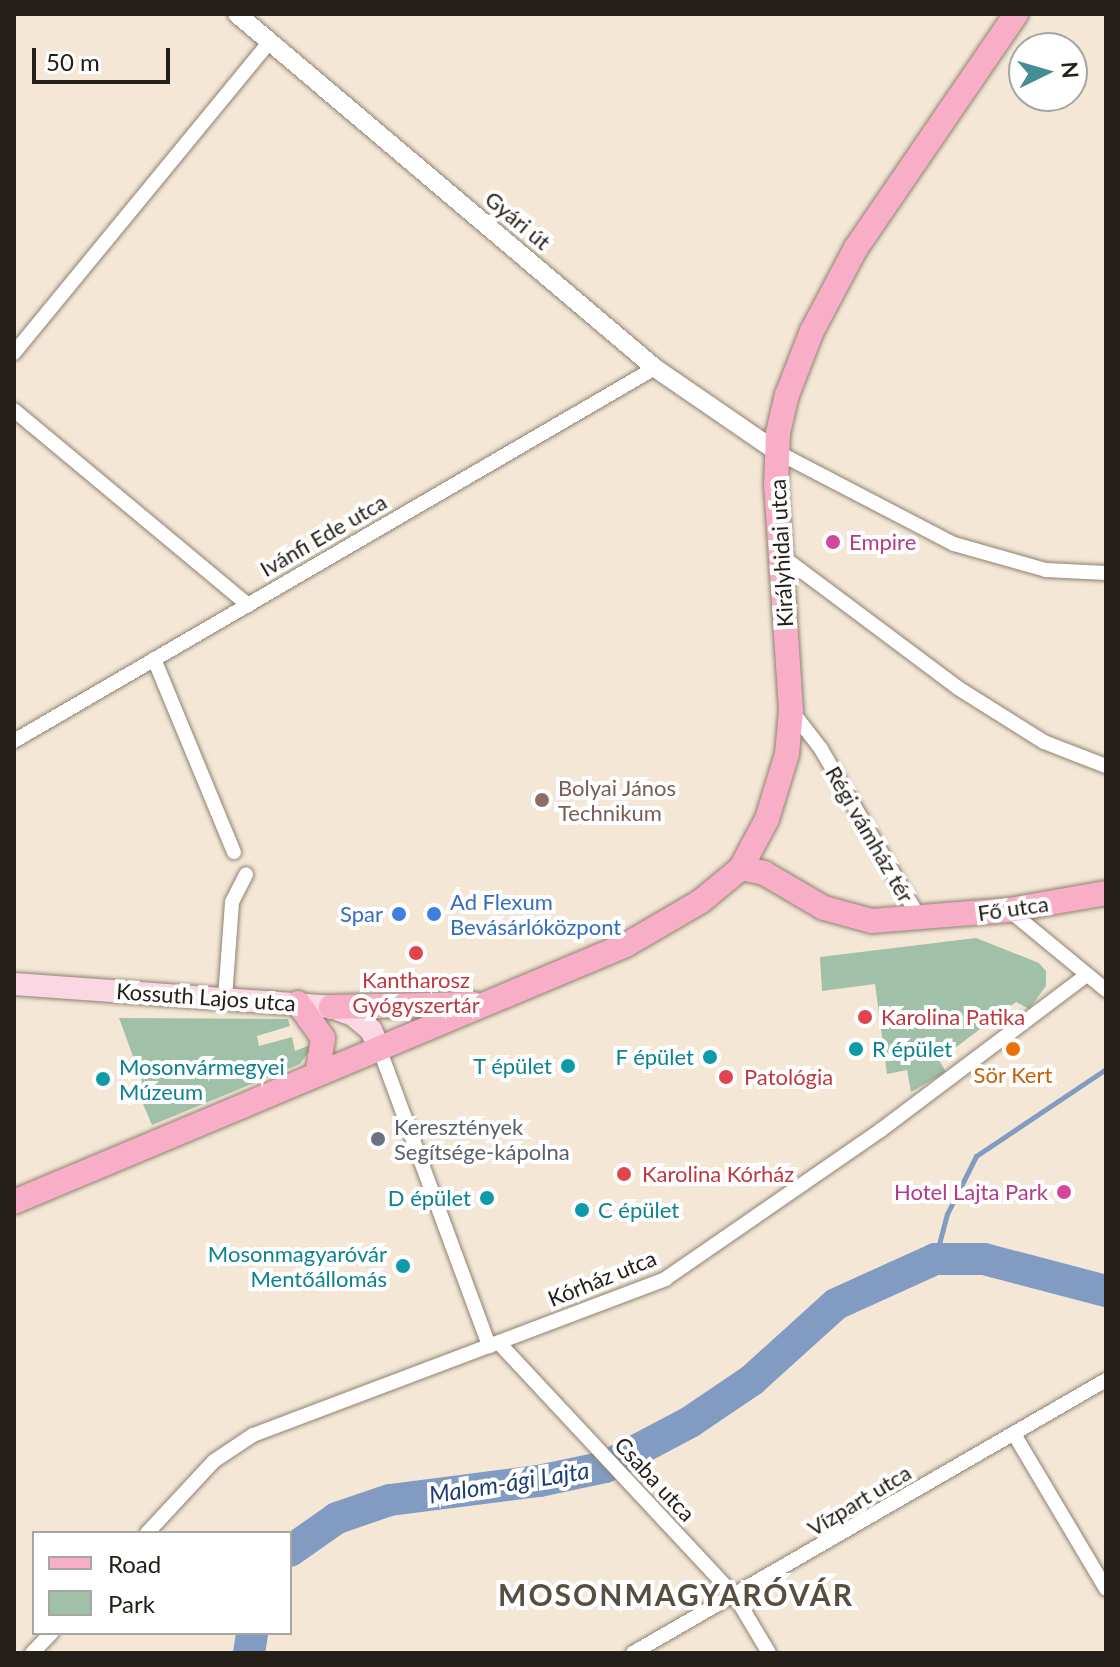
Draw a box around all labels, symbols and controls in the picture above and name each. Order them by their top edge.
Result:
scale bar [36,32,174,82]
north arrow [1008,32,1088,112]
text: 50 m [46,47,100,76]
text: N [1056,60,1085,80]
street label: Gyári út [480,185,556,255]
street label: Királyhidai utca [764,478,798,628]
street label: Ivánfi Ede utca [255,488,391,582]
place label: Empire [849,529,916,555]
marker: Empire [824,533,842,551]
street label: Régi vámház tér [820,761,920,907]
place label: Bolyai János Technikum [558,774,677,826]
marker: Bolyai János Technikum [533,791,551,809]
place label: Ad Flexum Bevásárlóközpont [450,888,621,940]
street label: Fő utca [976,890,1050,926]
place label: Spar [340,901,383,927]
marker: Spar [390,905,408,923]
marker: Ad Flexum Bevásárlóközpont [425,905,443,923]
marker: Kantharosz Gyógyszertár [407,944,425,962]
place label: Kantharosz Gyógyszertár [352,966,480,1018]
street label: Kossuth Lajos utca [115,978,297,1016]
place label: Karolina Patika [881,1004,1025,1030]
marker: Karolina Patika [856,1008,874,1026]
place label: R épület [872,1036,952,1062]
marker: R épület [847,1040,865,1058]
marker: Sör Kert [1004,1040,1022,1058]
place label: F épület [615,1044,694,1070]
marker: F épület [701,1048,719,1066]
place label: Mosonvármegyei Múzeum [119,1053,285,1104]
place label: T épület [473,1053,552,1079]
marker: T épület [559,1057,577,1075]
place label: Sör Kert [973,1062,1053,1088]
place label: Patológia [744,1064,833,1090]
marker: Patológia [715,1066,737,1088]
marker: Mosonvármegyei Múzeum [94,1070,112,1088]
place label: Keresztények Segítsége-kápolna [394,1113,570,1164]
marker: Keresztények Segítsége-kápolna [369,1130,387,1148]
place label: Karolina Kórház [642,1161,794,1187]
marker: Karolina Kórház [613,1163,635,1185]
place label: Hotel Lajta Park [894,1179,1048,1205]
marker: Hotel Lajta Park [1055,1183,1073,1201]
place label: D épület [388,1185,471,1211]
marker: D épület [478,1189,496,1207]
place label: C épület [598,1197,679,1223]
marker: C épület [573,1201,591,1219]
place label: Mosonmagyaróvár Mentőállomás [208,1240,387,1292]
street label: Kórház utca [544,1244,660,1312]
marker: Mosonmagyaróvár Mentőállomás [394,1257,412,1275]
street label: Csaba utca [609,1431,701,1527]
water label: Malom-ági Lajta [427,1455,591,1509]
street label: Vízpart utca [803,1459,915,1541]
legend [32,1531,292,1635]
text: Road [108,1549,161,1578]
district label: MOSONMAGYARÓVÁR [498,1576,854,1612]
text: Park [108,1589,155,1618]

